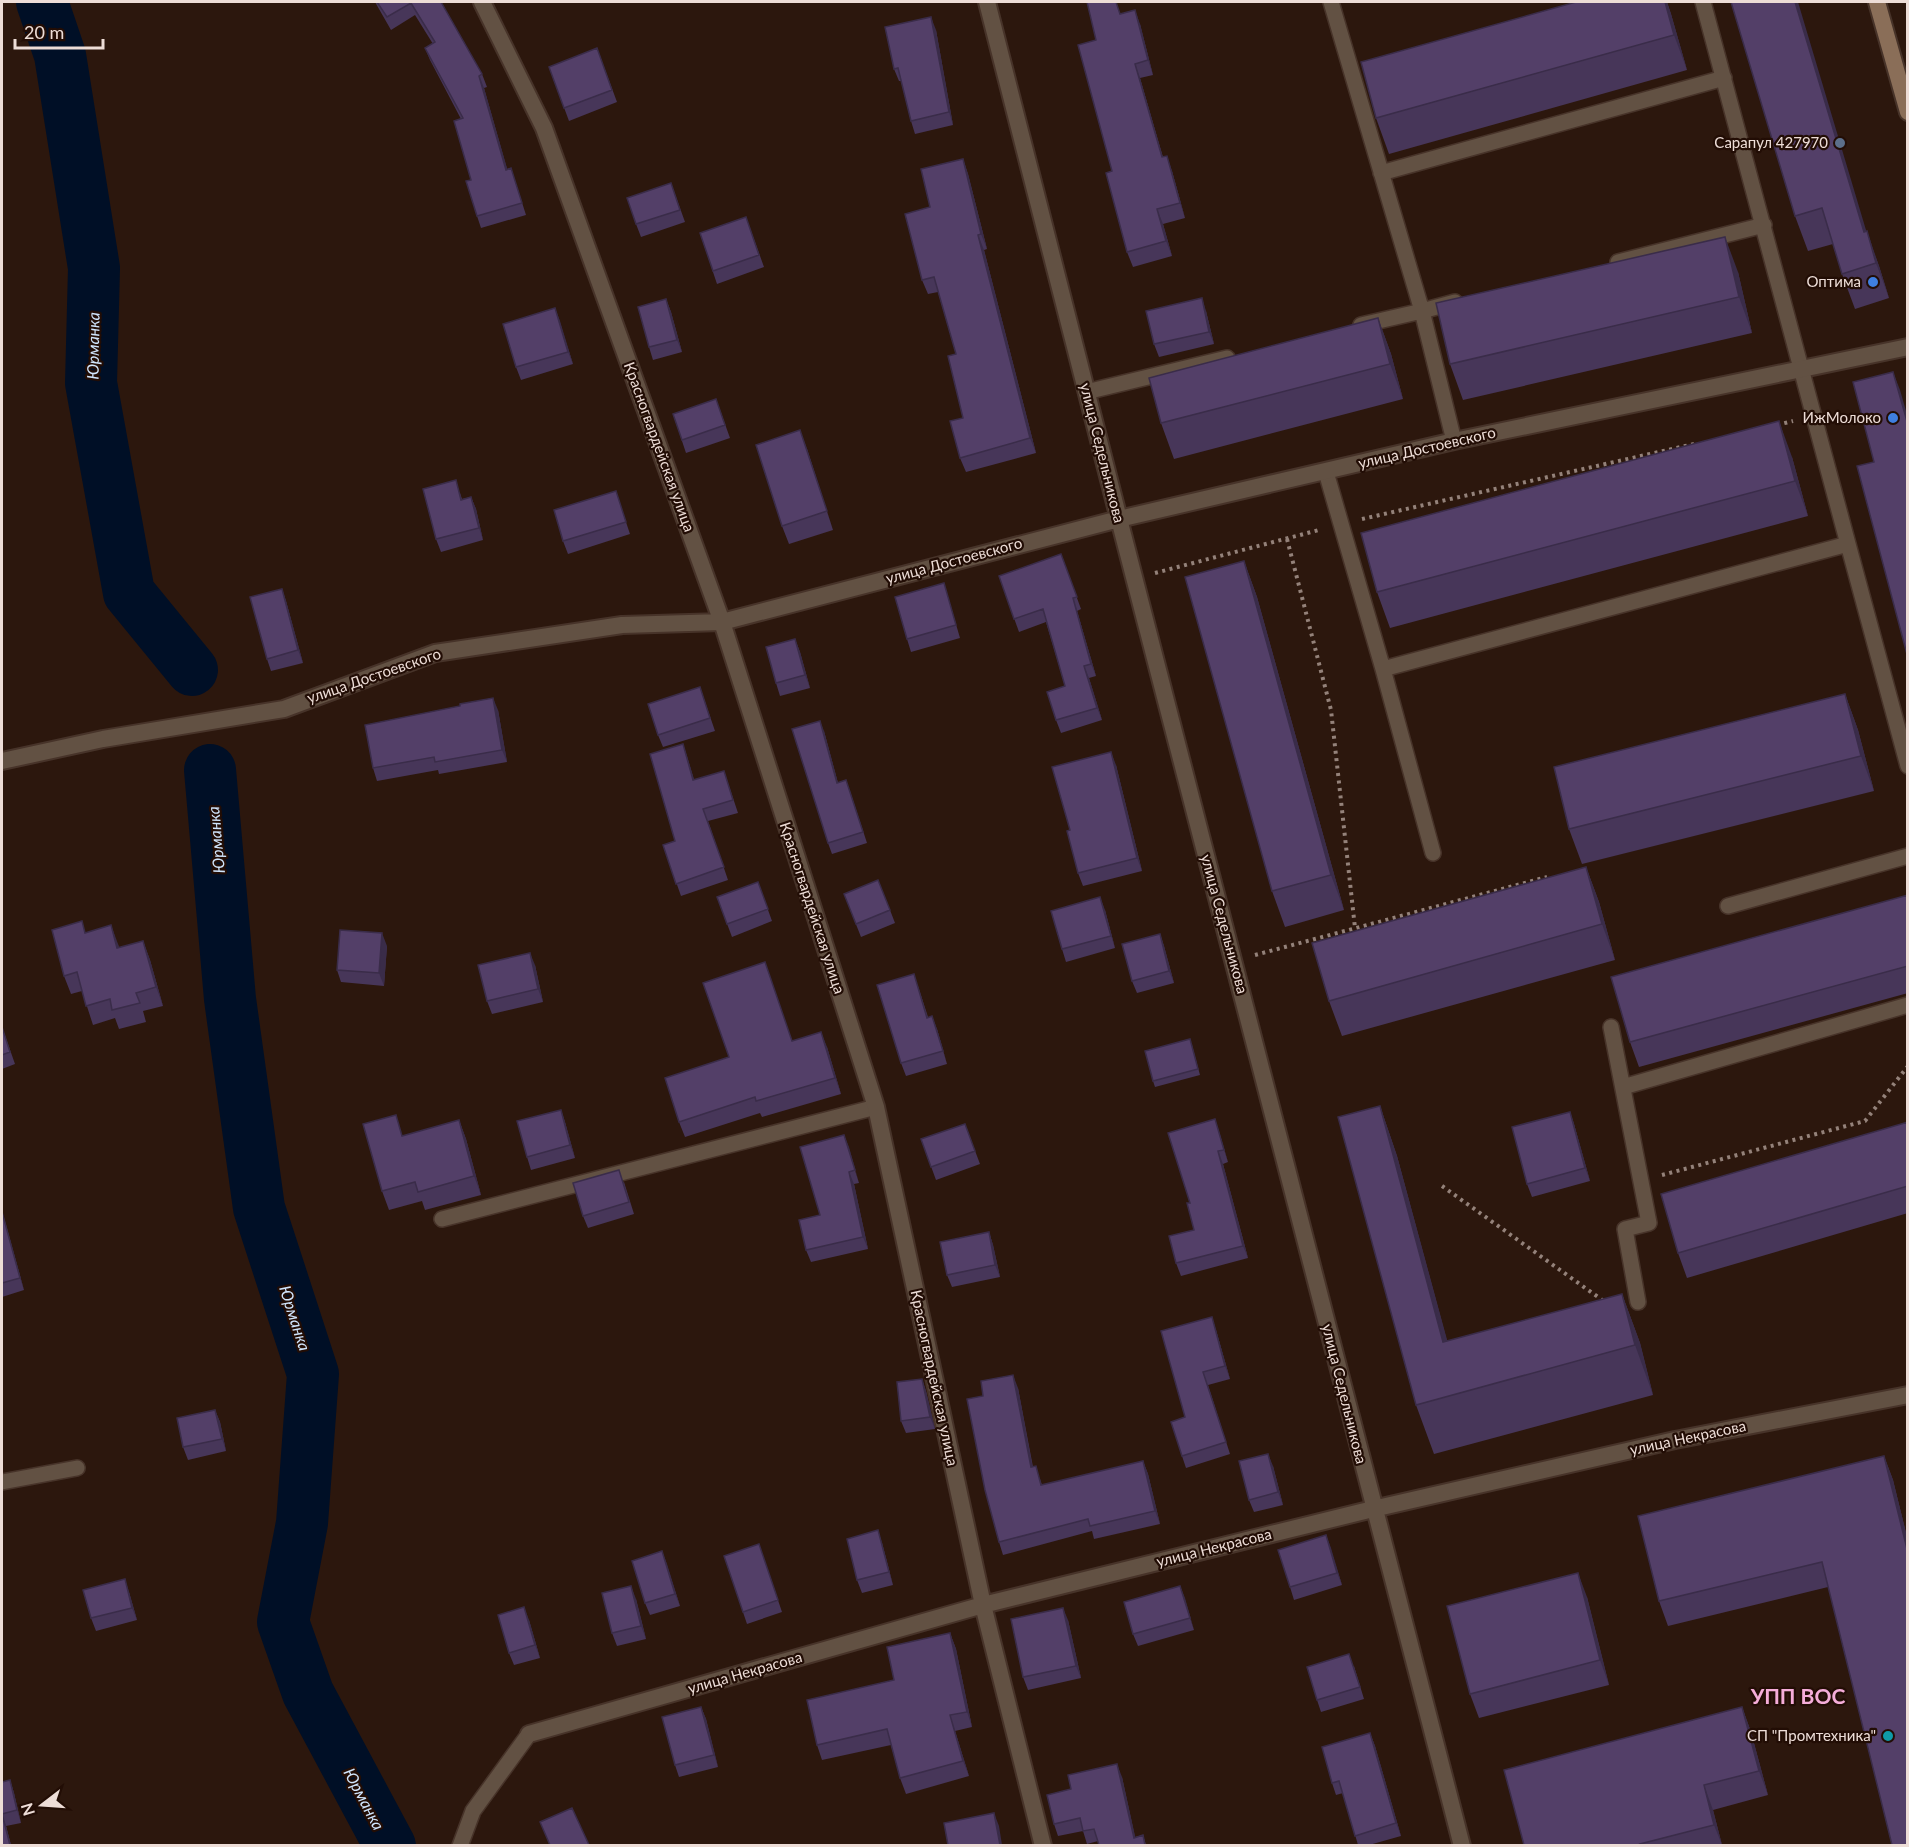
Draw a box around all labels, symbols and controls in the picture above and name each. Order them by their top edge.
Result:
scale bar [15,12,104,50]
text: 20 m [24,21,64,43]
place label: Сарапул 427970 [1714,133,1828,151]
marker: Сарапул 427970 [1833,136,1847,150]
place label: Оптима [1806,272,1861,290]
marker: Оптима [1866,275,1880,289]
water label: Юрманка [82,312,103,380]
street label: Красногвардейская улица [621,359,699,534]
street label: улица Седельникова [1077,381,1129,525]
place label: ИжМолоко [1803,408,1881,426]
marker: ИжМолоко [1886,411,1900,425]
street label: улица Достоевского [1356,422,1497,472]
street label: улица Достоевского [884,533,1024,587]
street label: улица Достоевского [304,644,443,706]
water label: Юрманка [203,806,228,874]
street label: Красногвардейская улица [777,820,849,996]
street label: улица Седельникова [1198,852,1252,995]
water label: Юрманка [276,1283,315,1353]
street label: Красногвардейская улица [908,1288,962,1467]
street label: улица Седельникова [1319,1322,1371,1466]
street label: улица Некрасова [1628,1416,1747,1458]
street label: улица Некрасова [1154,1524,1273,1570]
street label: улица Некрасова [686,1647,804,1697]
district label: УПП ВОС [1750,1683,1845,1708]
place label: СП "Промтехника" [1747,1726,1876,1744]
marker: СП "Промтехника" [1881,1729,1895,1743]
water label: Юрманка [340,1765,389,1833]
north arrow [12,1775,72,1835]
text: N [16,1801,38,1818]

